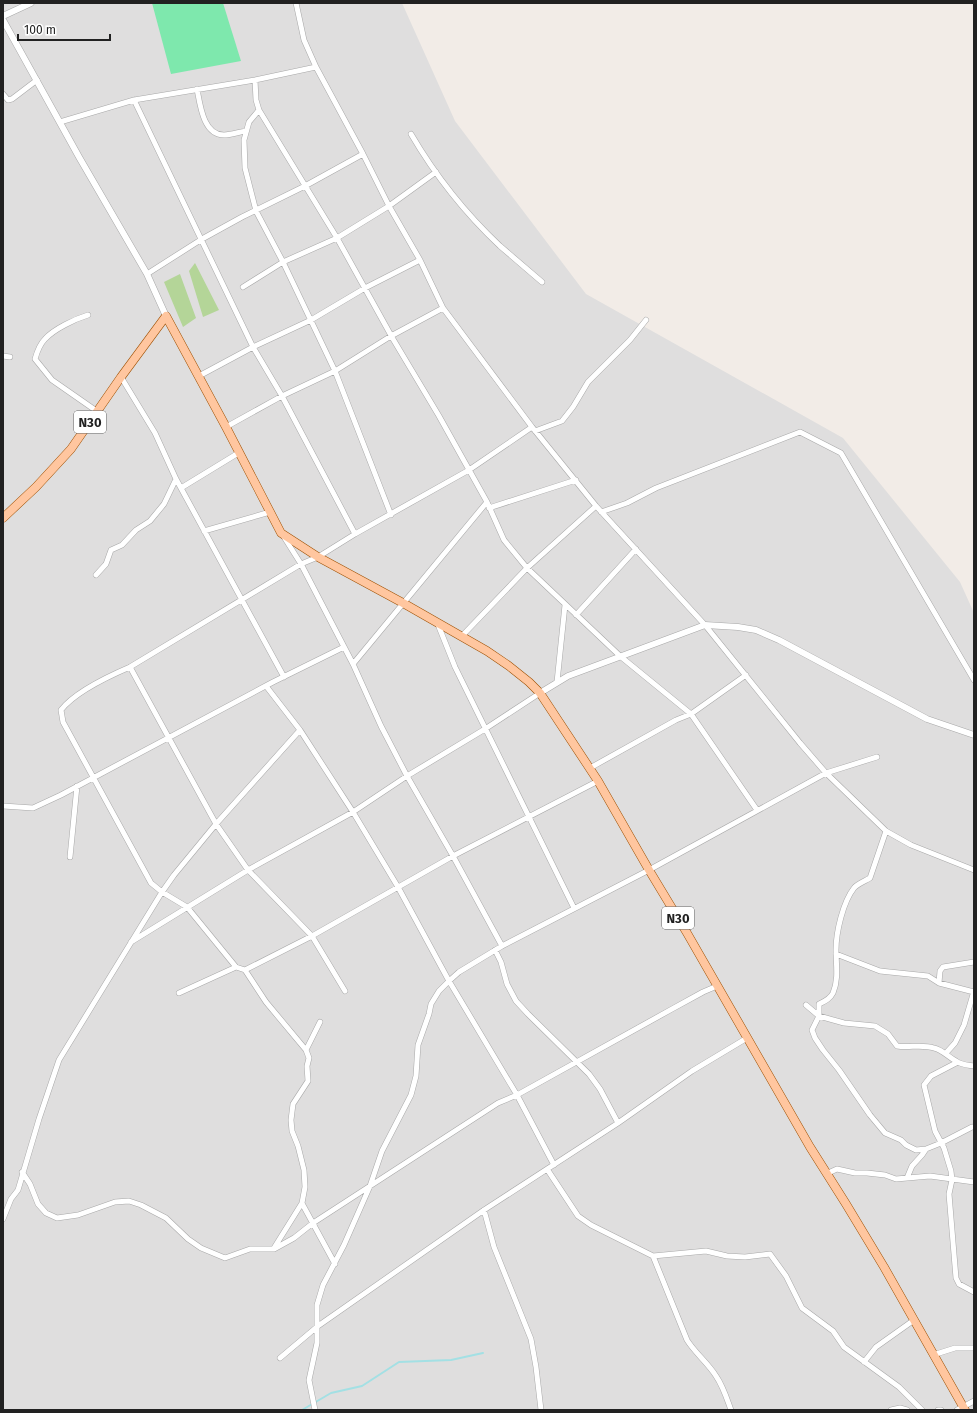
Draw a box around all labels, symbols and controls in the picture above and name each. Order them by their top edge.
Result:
scale bar [18,16,110,42]
text: 100 m [24,23,56,37]
road number: N30 [74,411,106,433]
road number: N30 [662,907,694,929]

